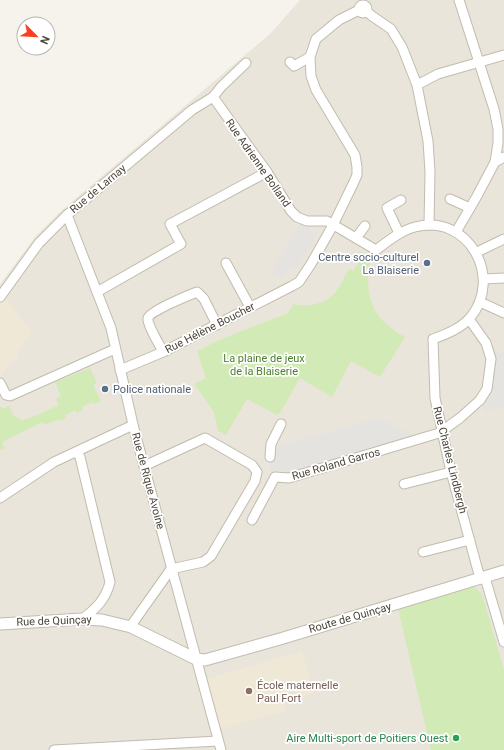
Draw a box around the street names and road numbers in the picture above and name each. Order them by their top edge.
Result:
street label: Rue Adrienne Bolland [223,116,293,210]
street label: Rue de Larnay [67,161,129,216]
street label: Rue Hélène Boucher [163,300,257,356]
street label: Rue Charles Lindbergh [430,405,470,515]
street label: Rue de Rique Avoine [129,431,167,531]
street label: Rue Roland Garros [291,445,382,483]
street label: Route de Quinçay [307,600,394,636]
street label: Rue de Quinçay [16,613,93,629]

